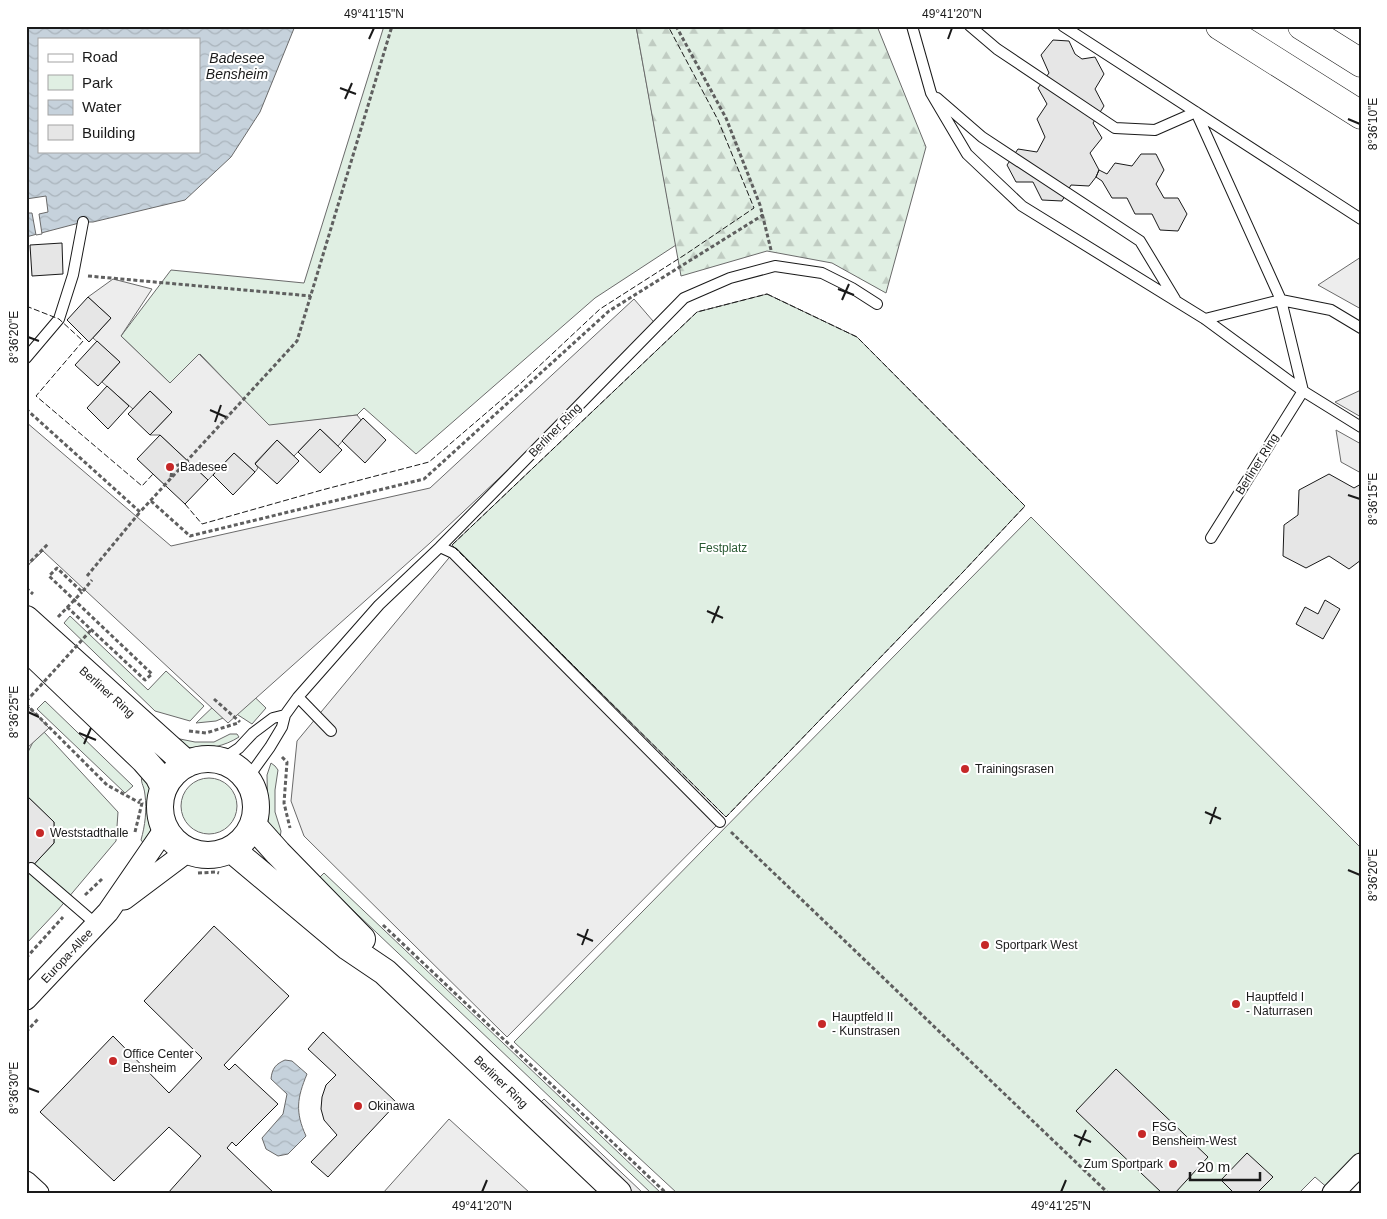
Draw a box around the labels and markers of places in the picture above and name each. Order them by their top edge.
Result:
place label: Badesee [180,460,228,474]
marker: Badesee [164,461,176,473]
place label: Trainingsrasen [975,762,1054,776]
marker: Trainingsrasen [959,763,971,775]
place label: Weststadthalle [50,826,129,840]
marker: Weststadthalle [34,827,46,839]
place label: Sportpark West [995,938,1078,952]
marker: Sportpark West [979,939,991,951]
place label: Hauptfeld I - Naturrasen [1246,990,1313,1018]
marker: Hauptfeld I - Naturrasen [1230,998,1242,1010]
place label: Hauptfeld II - Kunstrasen [832,1010,900,1038]
marker: Hauptfeld II - Kunstrasen [816,1018,828,1030]
place label: Office Center Bensheim [123,1047,193,1075]
marker: Office Center Bensheim [107,1055,119,1067]
place label: Okinawa [368,1099,415,1113]
marker: Okinawa [352,1100,364,1112]
place label: FSG Bensheim-West [1152,1120,1237,1148]
marker: FSG Bensheim-West [1136,1128,1148,1140]
place label: Zum Sportpark [1084,1157,1164,1171]
marker: Zum Sportpark [1167,1158,1179,1170]

